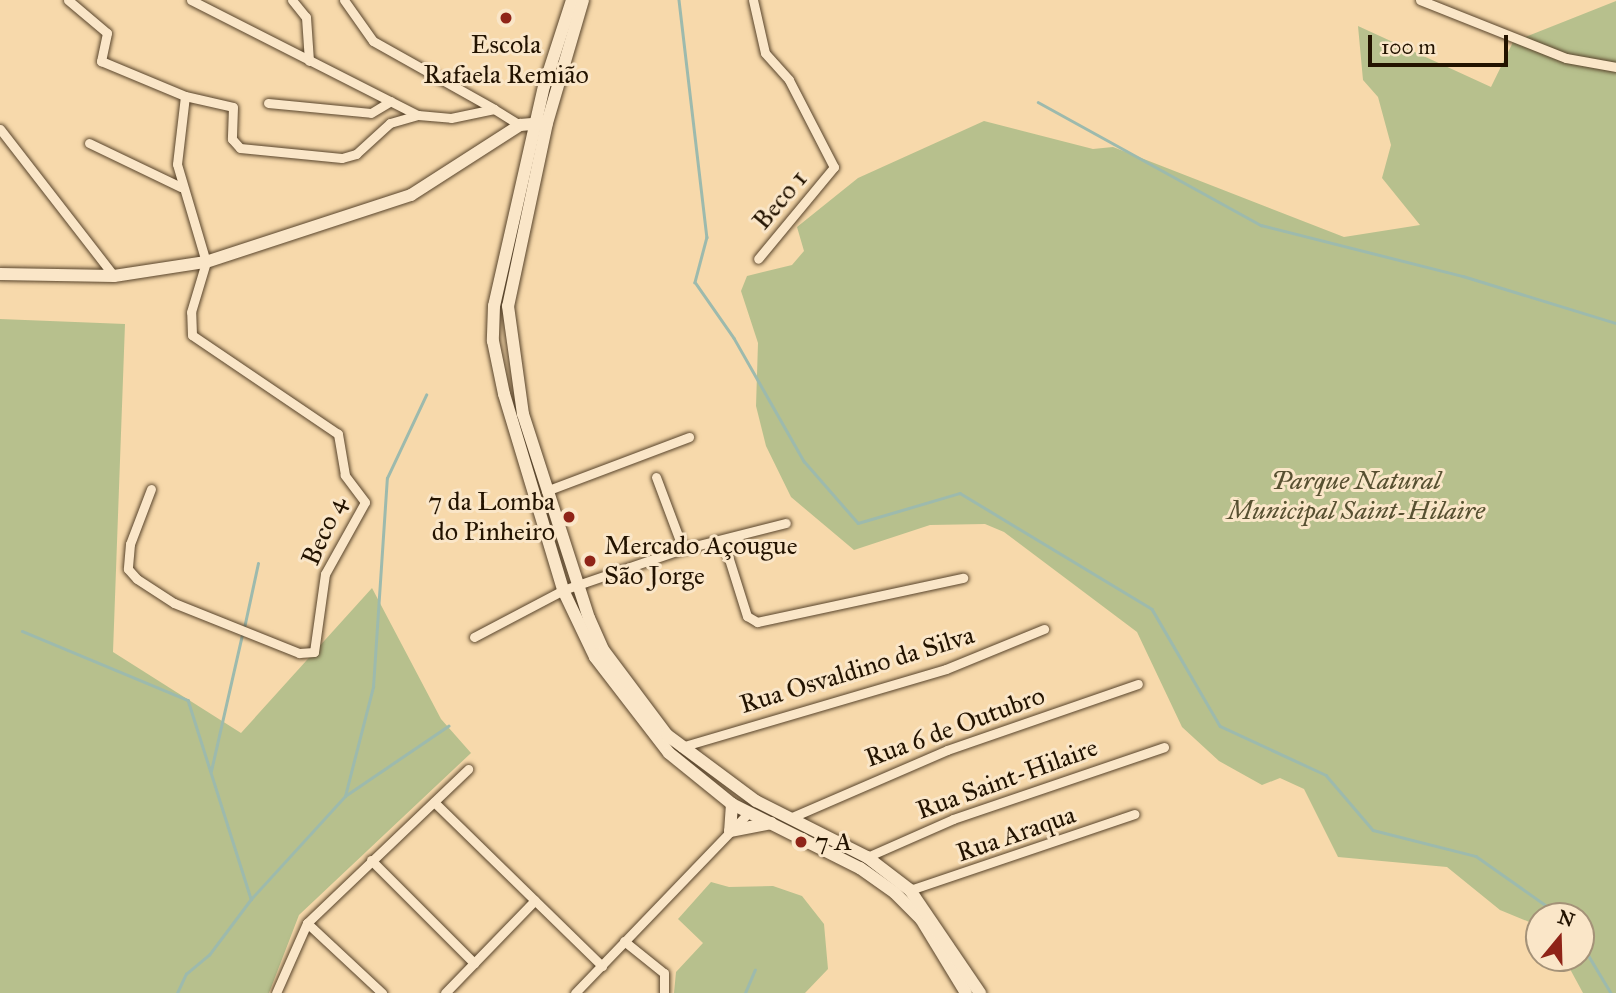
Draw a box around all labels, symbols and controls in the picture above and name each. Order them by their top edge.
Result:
marker: Escola Rafaela Remião [498,10,514,26]
scale bar [1371,21,1511,65]
place label: Escola Rafaela Remião [423,29,589,90]
text: 100 m [1381,34,1436,60]
street label: Beco 1 [746,164,814,236]
park label: Parque Natural Municipal Saint-Hilaire [1227,465,1485,526]
place label: 7 da Lomba do Pinheiro [428,486,555,548]
street label: Beco 4 [295,492,353,570]
marker: 7 da Lomba do Pinheiro [561,509,577,525]
place label: Mercado Açougue São Jorge [604,530,798,592]
marker: Mercado Açougue São Jorge [582,553,598,569]
street label: Rua Osvaldino da Silva [736,620,978,720]
street label: Rua 6 de Outubro [861,680,1049,774]
street label: Rua Saint-Hilaire [912,732,1102,826]
street label: Rua Araqua [952,799,1080,869]
place label: 7 A [815,826,852,858]
marker: 7 A [793,834,809,850]
north arrow [1525,902,1595,972]
text: N [1555,905,1578,932]

